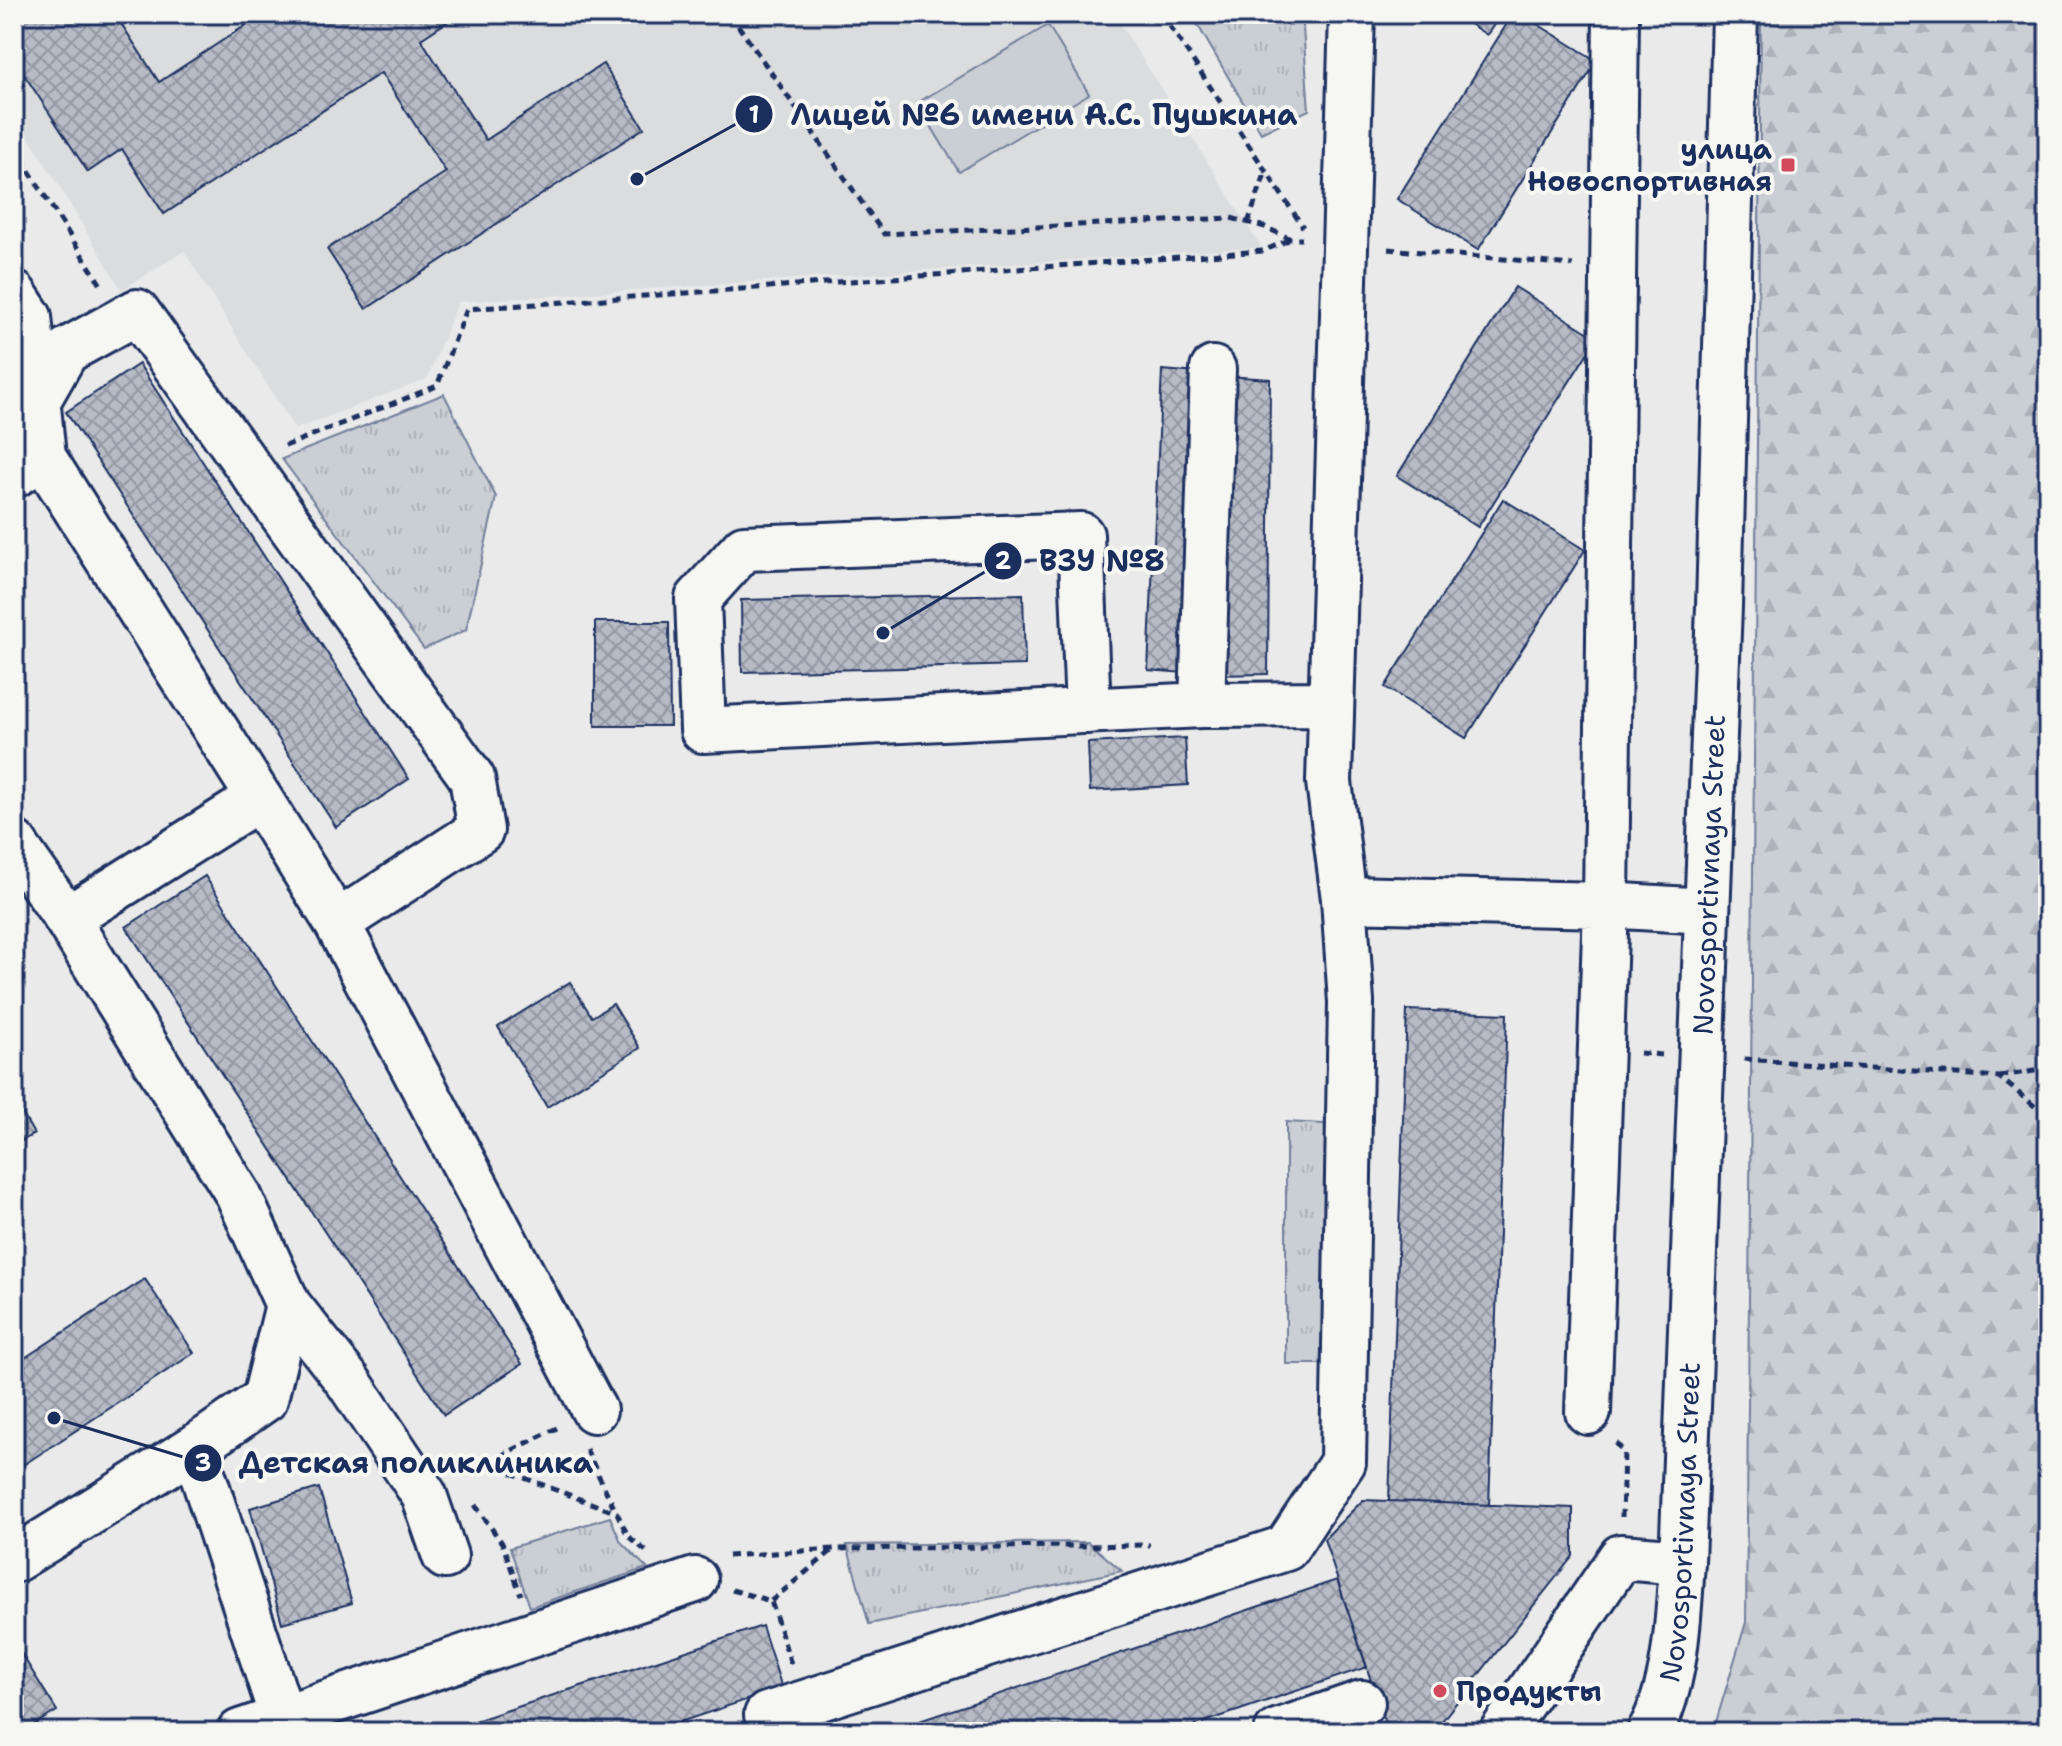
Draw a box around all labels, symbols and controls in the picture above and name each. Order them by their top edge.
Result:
callout: Лицей №6 имени А.С. Пушкина [734,87,1313,141]
text: Лицей №6 имени А.С. Пушкина [791,94,1298,135]
text: 1 [749,99,759,131]
place label: улица Новоспортивная [1527,130,1772,200]
marker: улица Новоспортивная [1779,156,1797,174]
callout: ВЗУ №8 [983,534,1181,588]
text: ВЗУ №8 [1039,540,1165,581]
text: 2 [995,545,1012,577]
street label: Novosportivnaya Street [1683,714,1734,1036]
street label: Novosportivnaya Street [1650,1361,1709,1686]
callout: Детская поликлиника [183,1436,610,1490]
text: Детская поликлиника [239,1442,594,1483]
text: 3 [195,1447,211,1479]
place label: Продукты [1456,1672,1602,1710]
marker: Продукты [1431,1682,1449,1700]

